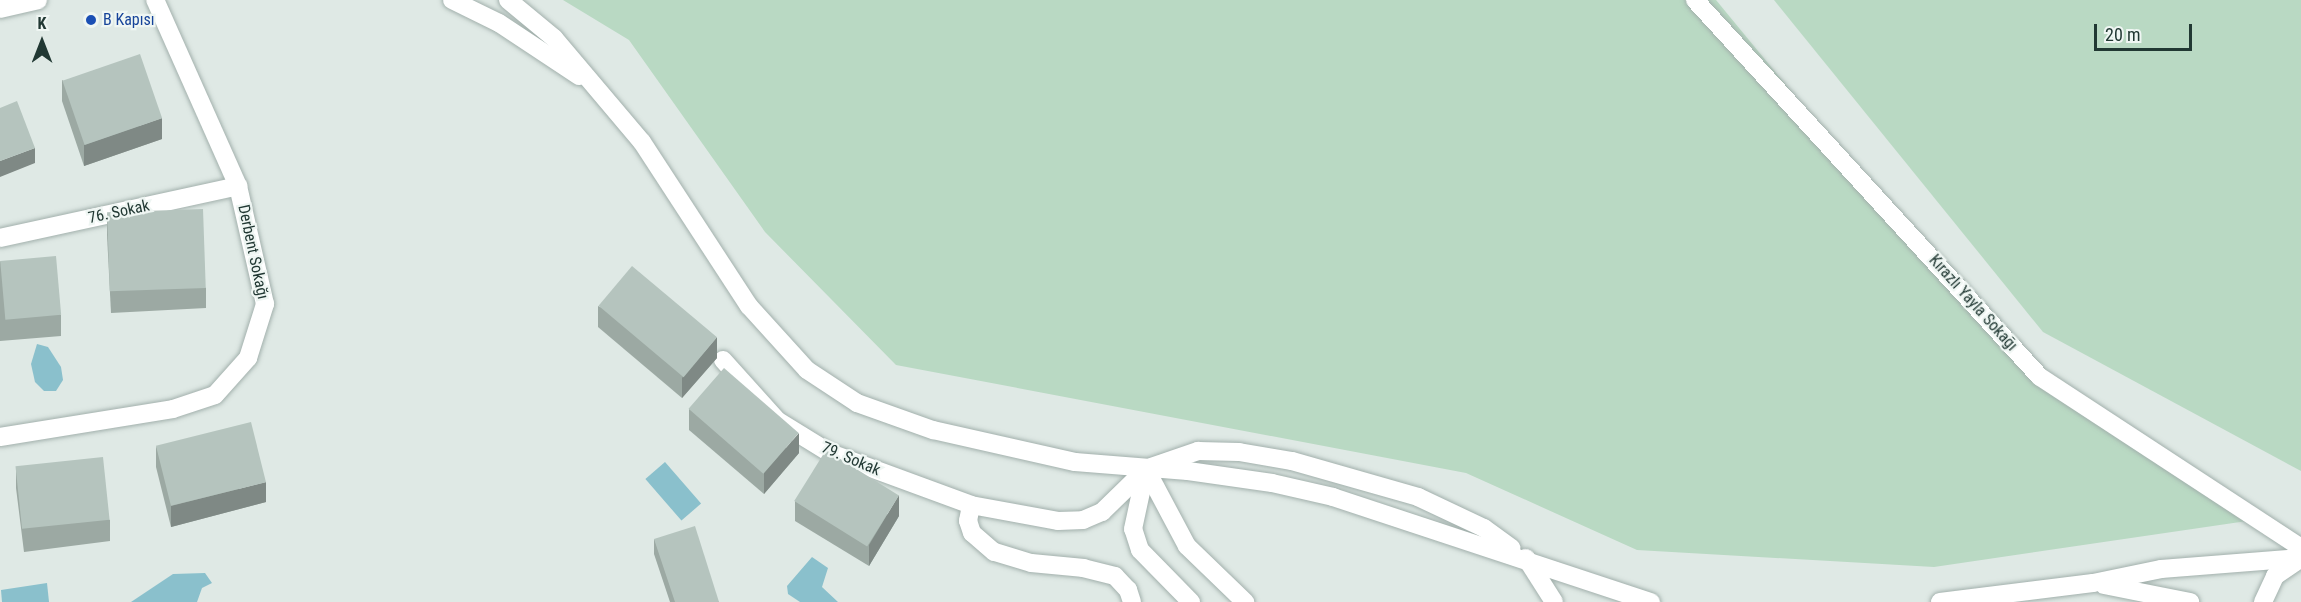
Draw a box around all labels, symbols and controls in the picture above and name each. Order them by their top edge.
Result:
place label: B Kapısı [103,10,155,30]
north arrow [12,12,72,72]
scale bar [2097,12,2194,50]
marker: B Kapısı [84,13,98,27]
text: K [38,14,46,33]
text: 20 m [2105,24,2140,45]
street label: 76. Sokak [87,196,151,228]
street label: Derbent Sokağı [234,203,272,301]
street label: Kırazlı Yayla Sokağı [1925,251,2021,355]
street label: 79. Sokak [819,438,883,480]

